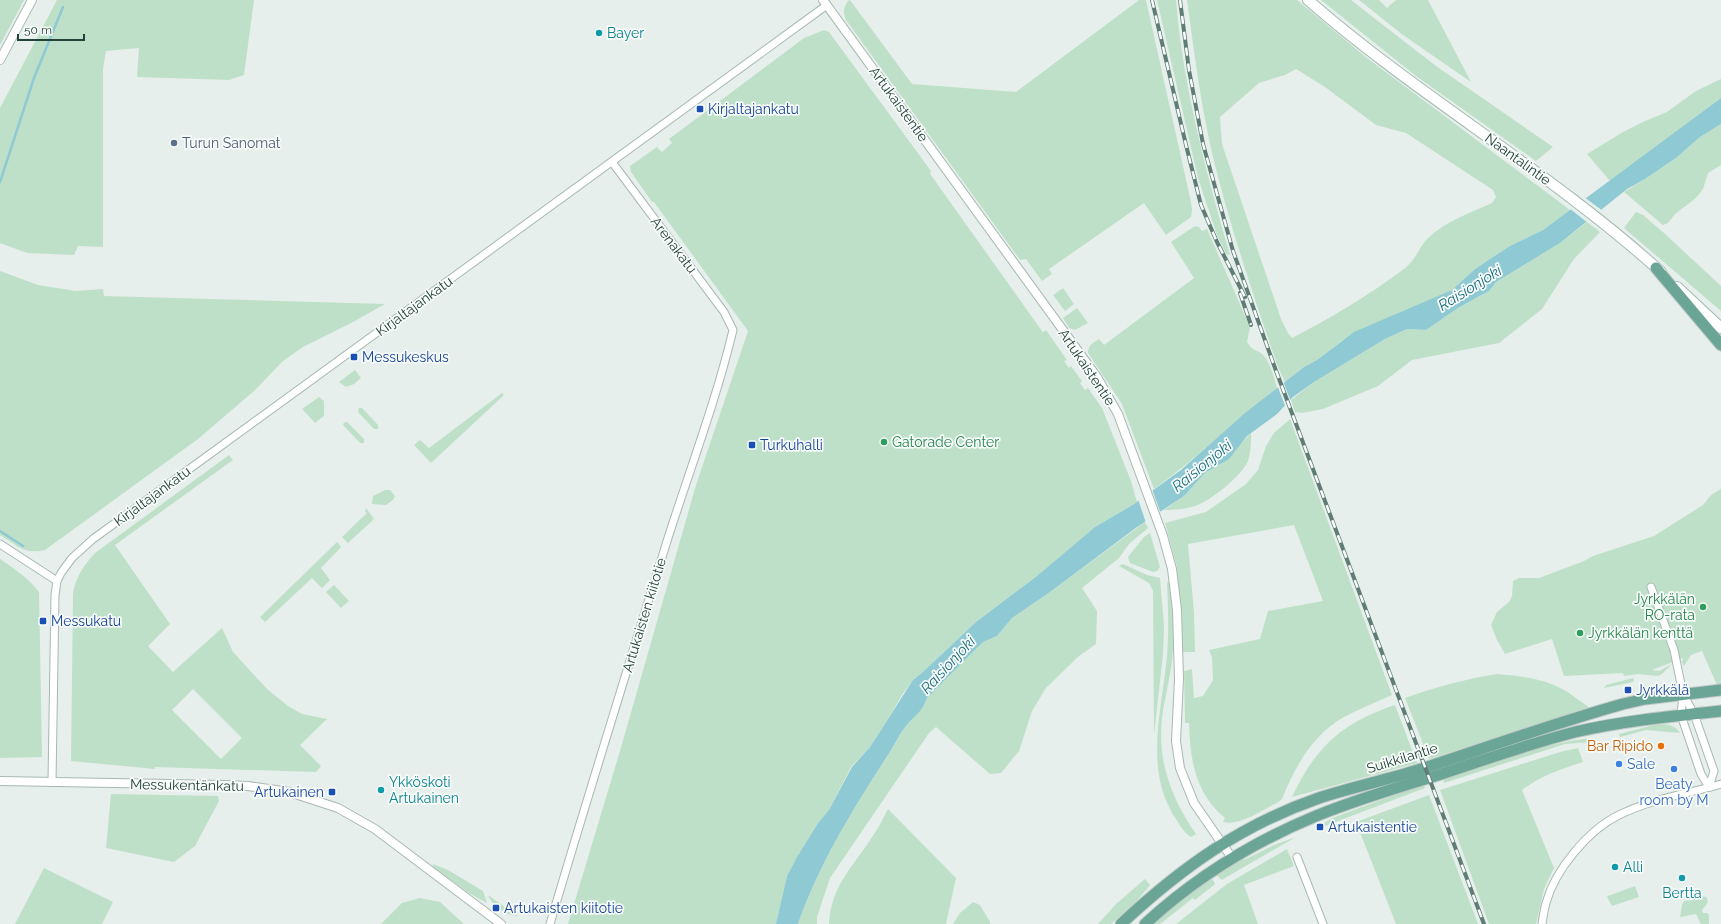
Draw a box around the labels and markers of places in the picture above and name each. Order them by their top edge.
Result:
place label: Bayer [607,25,644,41]
marker: Bayer [594,28,604,38]
place label: Kirjaltajankatu [708,101,799,117]
marker: Kirjaltajankatu [695,104,705,114]
place label: Turun Sanomat [182,135,281,151]
marker: Turun Sanomat [169,138,179,148]
place label: Messukeskus [362,349,449,365]
marker: Messukeskus [349,352,359,362]
place label: Gatorade Center [892,434,999,450]
place label: Turkuhalli [760,437,823,453]
marker: Gatorade Center [879,437,889,447]
marker: Turkuhalli [747,440,757,450]
place label: Jyrkkälän RO-rata [1634,591,1695,623]
marker: Jyrkkälän RO-rata [1698,602,1708,612]
place label: Messukatu [51,613,121,629]
marker: Messukatu [38,616,48,626]
place label: Jyrkkälän kenttä [1588,625,1693,641]
marker: Jyrkkälän kenttä [1575,628,1585,638]
place label: Jyrkkälä [1636,682,1689,698]
marker: Jyrkkälä [1623,685,1633,695]
place label: Bar Ripido [1587,738,1653,754]
marker: Bar Ripido [1656,741,1666,751]
place label: Sale [1627,756,1655,772]
marker: Sale [1614,759,1624,769]
marker: Beaty room by M [1669,764,1679,774]
place label: Ykköskoti Artukainen [389,774,459,806]
place label: Beaty room by M [1639,776,1709,808]
place label: Artukainen [254,784,324,800]
marker: Ykköskoti Artukainen [376,785,386,795]
marker: Artukainen [327,787,337,797]
place label: Artukaistentie [1328,819,1417,835]
marker: Artukaistentie [1315,822,1325,832]
place label: Alli [1623,859,1643,875]
marker: Alli [1610,862,1620,872]
marker: Bertta [1677,873,1687,883]
place label: Bertta [1662,885,1702,901]
place label: Artukaisten kiitotie [504,900,623,916]
marker: Artukaisten kiitotie [491,903,501,913]

